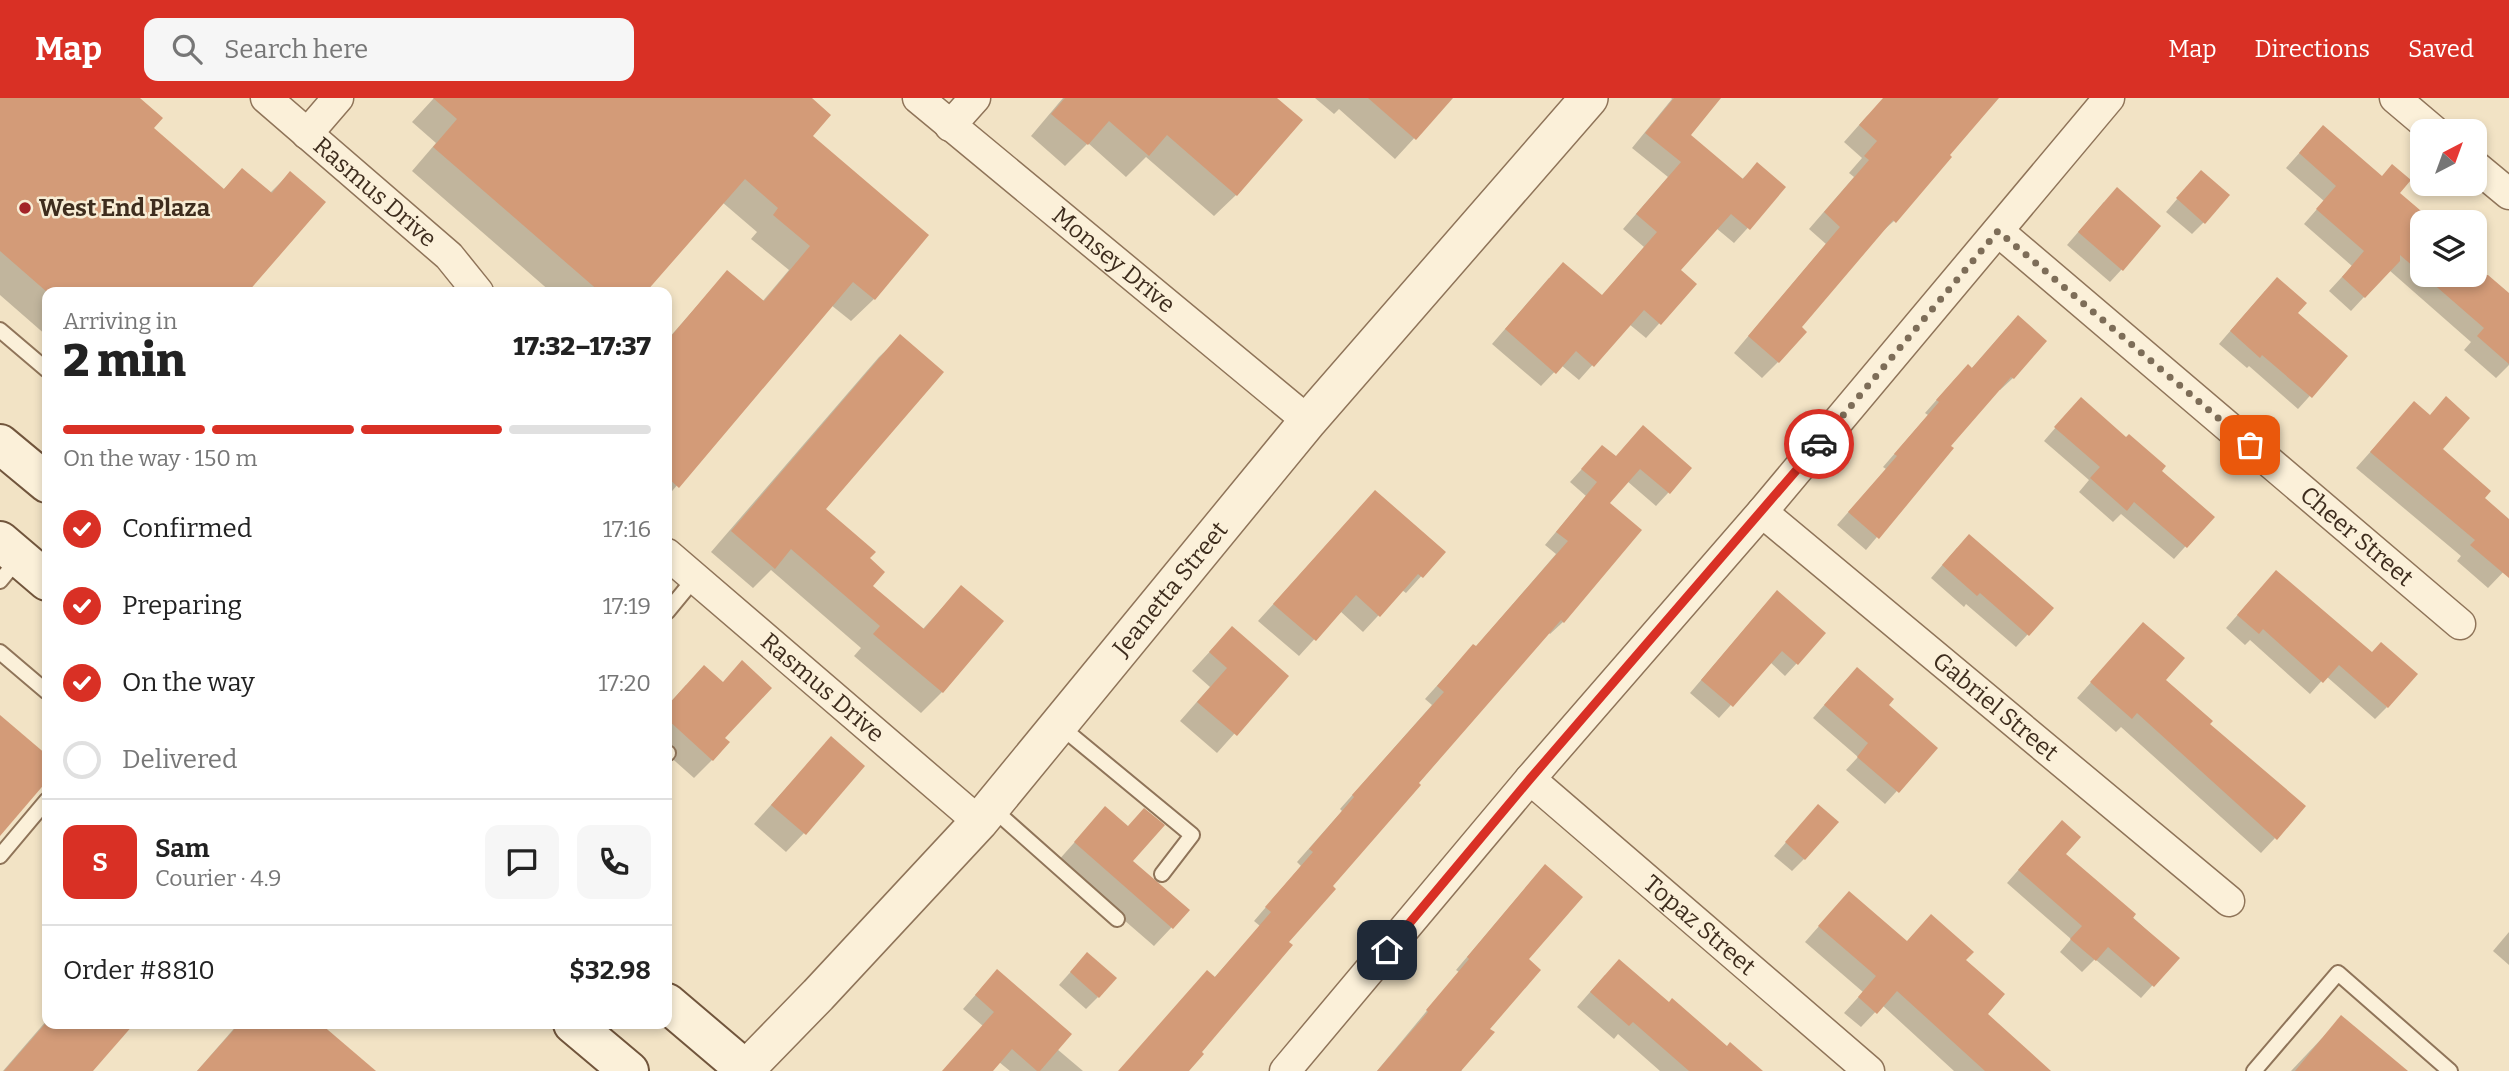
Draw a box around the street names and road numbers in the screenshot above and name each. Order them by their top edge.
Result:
street label: Rasmus Drive [308,131,442,253]
street label: Monsey Drive [1047,201,1181,319]
street label: Cheer Street [2295,480,2419,592]
street label: Jeanetta Street [1106,516,1234,662]
street label: Rasmus Drive [755,627,890,748]
street label: Gabriel Street [1927,646,2064,767]
street label: Topaz Street [1638,869,1761,981]

